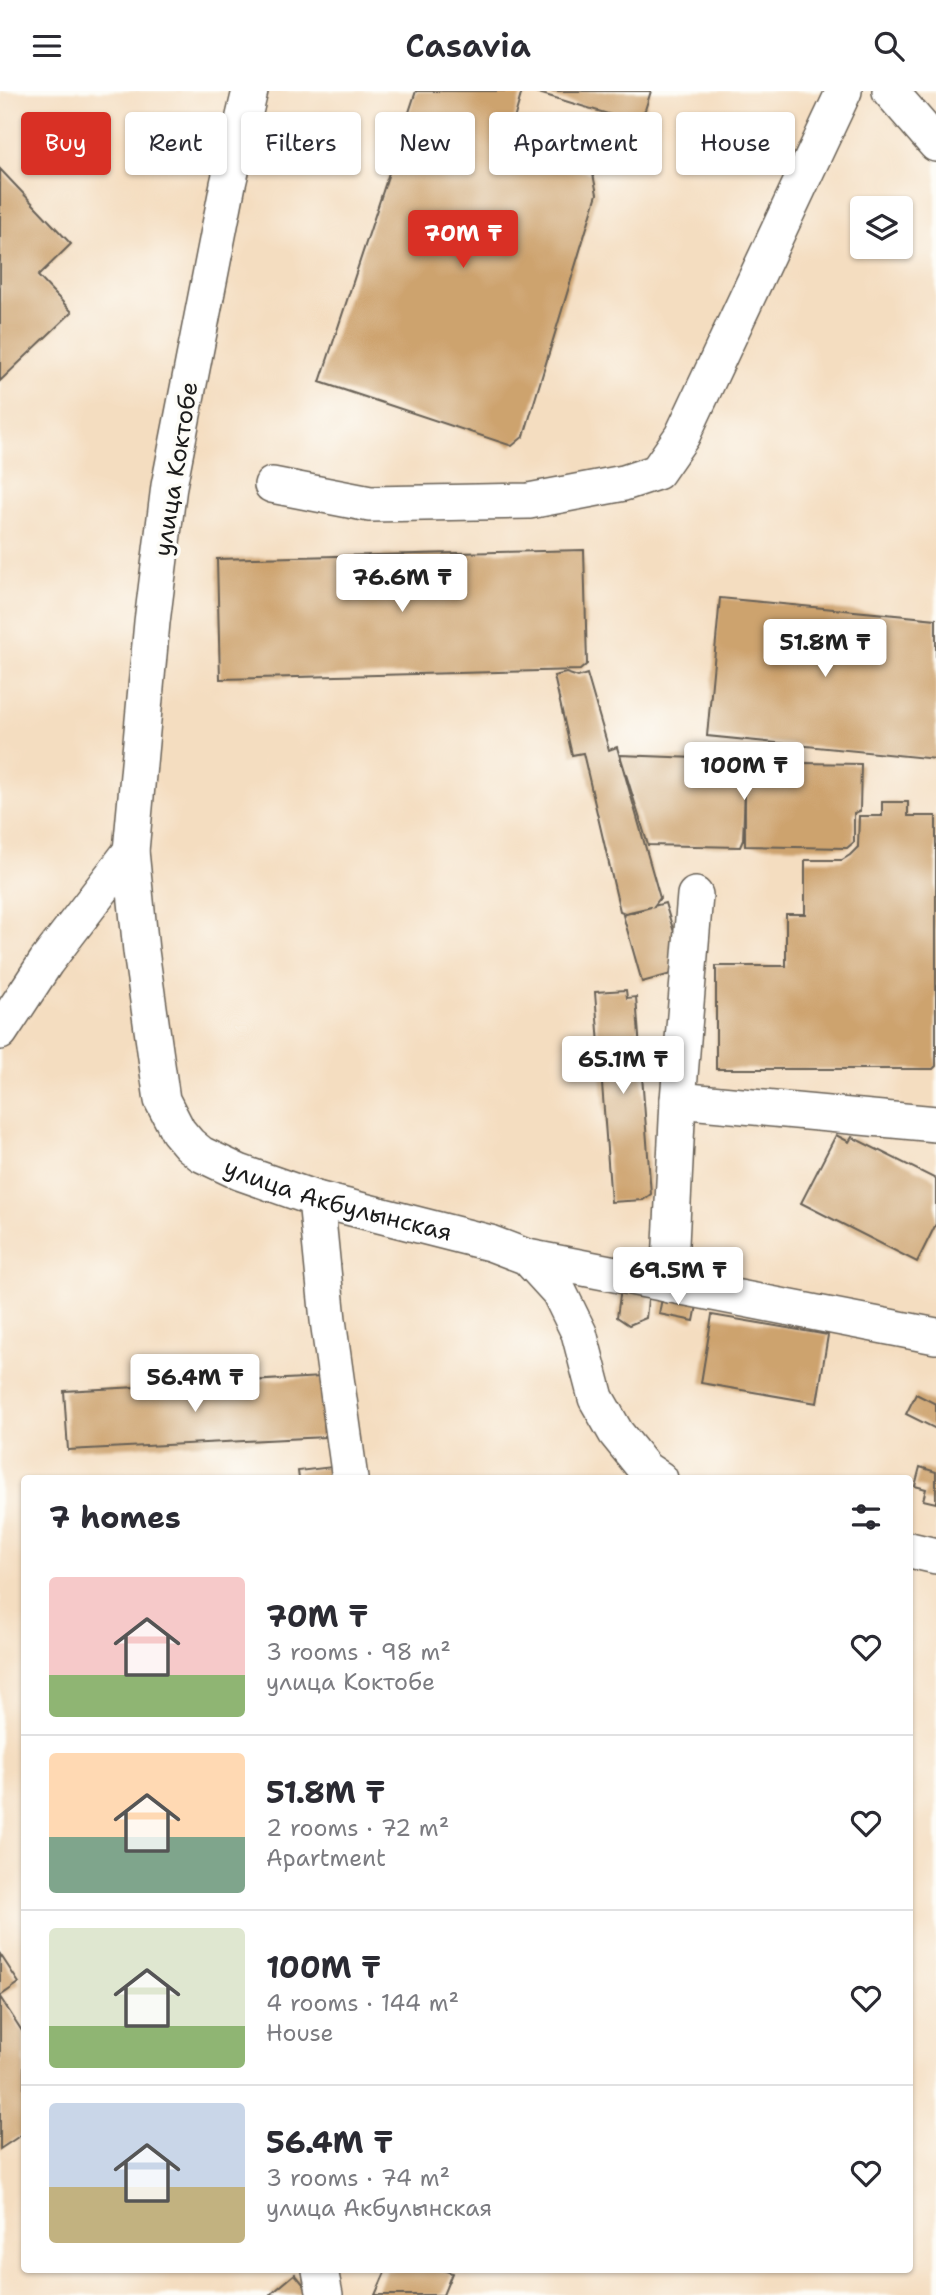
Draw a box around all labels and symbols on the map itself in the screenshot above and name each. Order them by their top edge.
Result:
pin: 70M ₸ [414,211,512,270]
street label: улица Коктобе [146,379,206,559]
pin: 76.6M ₸ [337,554,467,614]
pin: 51.8M ₸ [760,619,890,679]
pin: 100M ₸ [687,743,801,802]
pin: 65.1M ₸ [558,1037,688,1096]
street label: улица Акбулынская [219,1151,455,1249]
pin: 69.5M ₸ [613,1247,743,1307]
pin: 56.4M ₸ [130,1355,260,1414]

